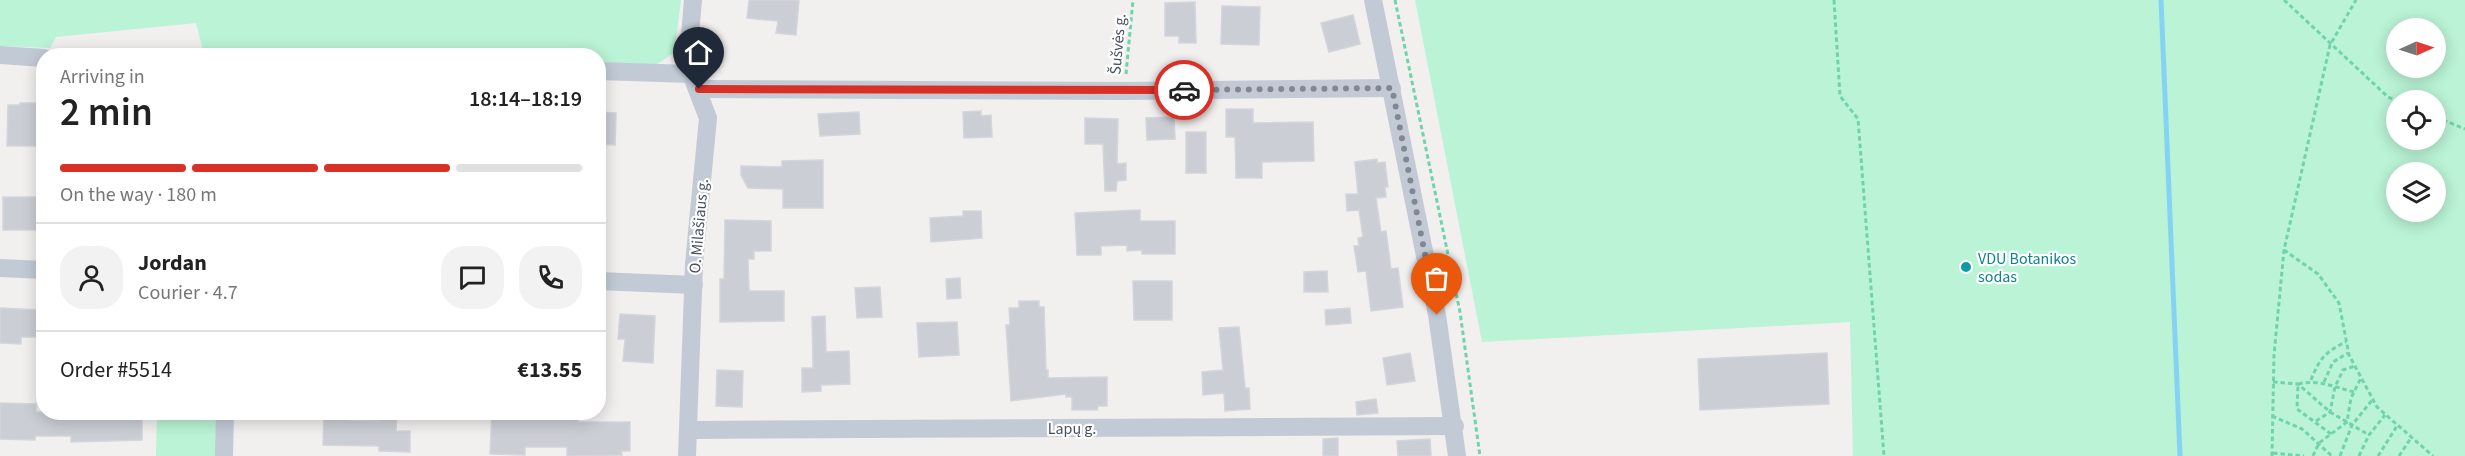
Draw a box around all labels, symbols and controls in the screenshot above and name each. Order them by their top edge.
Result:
street label: Šušvės g. [1104,13,1132,76]
north arrow [2386,18,2446,78]
map controls [2386,18,2446,222]
pin [673,27,724,89]
icon: home [682,36,715,69]
courier [1154,60,1214,120]
text: Arriving in [60,63,145,91]
icon: car [1168,74,1201,107]
text: 18:14–18:19 [469,83,582,115]
text: 2 min [60,85,153,141]
button: locate [2386,90,2446,150]
button: layers [2386,162,2446,222]
street label: O. Milašiaus g. [684,178,714,274]
text: On the way · 180 m [60,181,217,209]
button: person [60,246,123,309]
button: chat [441,246,504,309]
button: phone [519,246,582,309]
text: Jordan [138,247,207,279]
place label: VDU Botanikos sodas [1978,248,2076,288]
pin [1411,253,1462,315]
marker: VDU Botanikos sodas [1959,260,1973,274]
icon: bag [1420,262,1453,295]
text: Courier · 4.7 [138,279,238,307]
text: Order #5514 [60,354,172,386]
text: €13.55 [517,354,582,386]
street label: Lapų g. [1048,418,1096,440]

